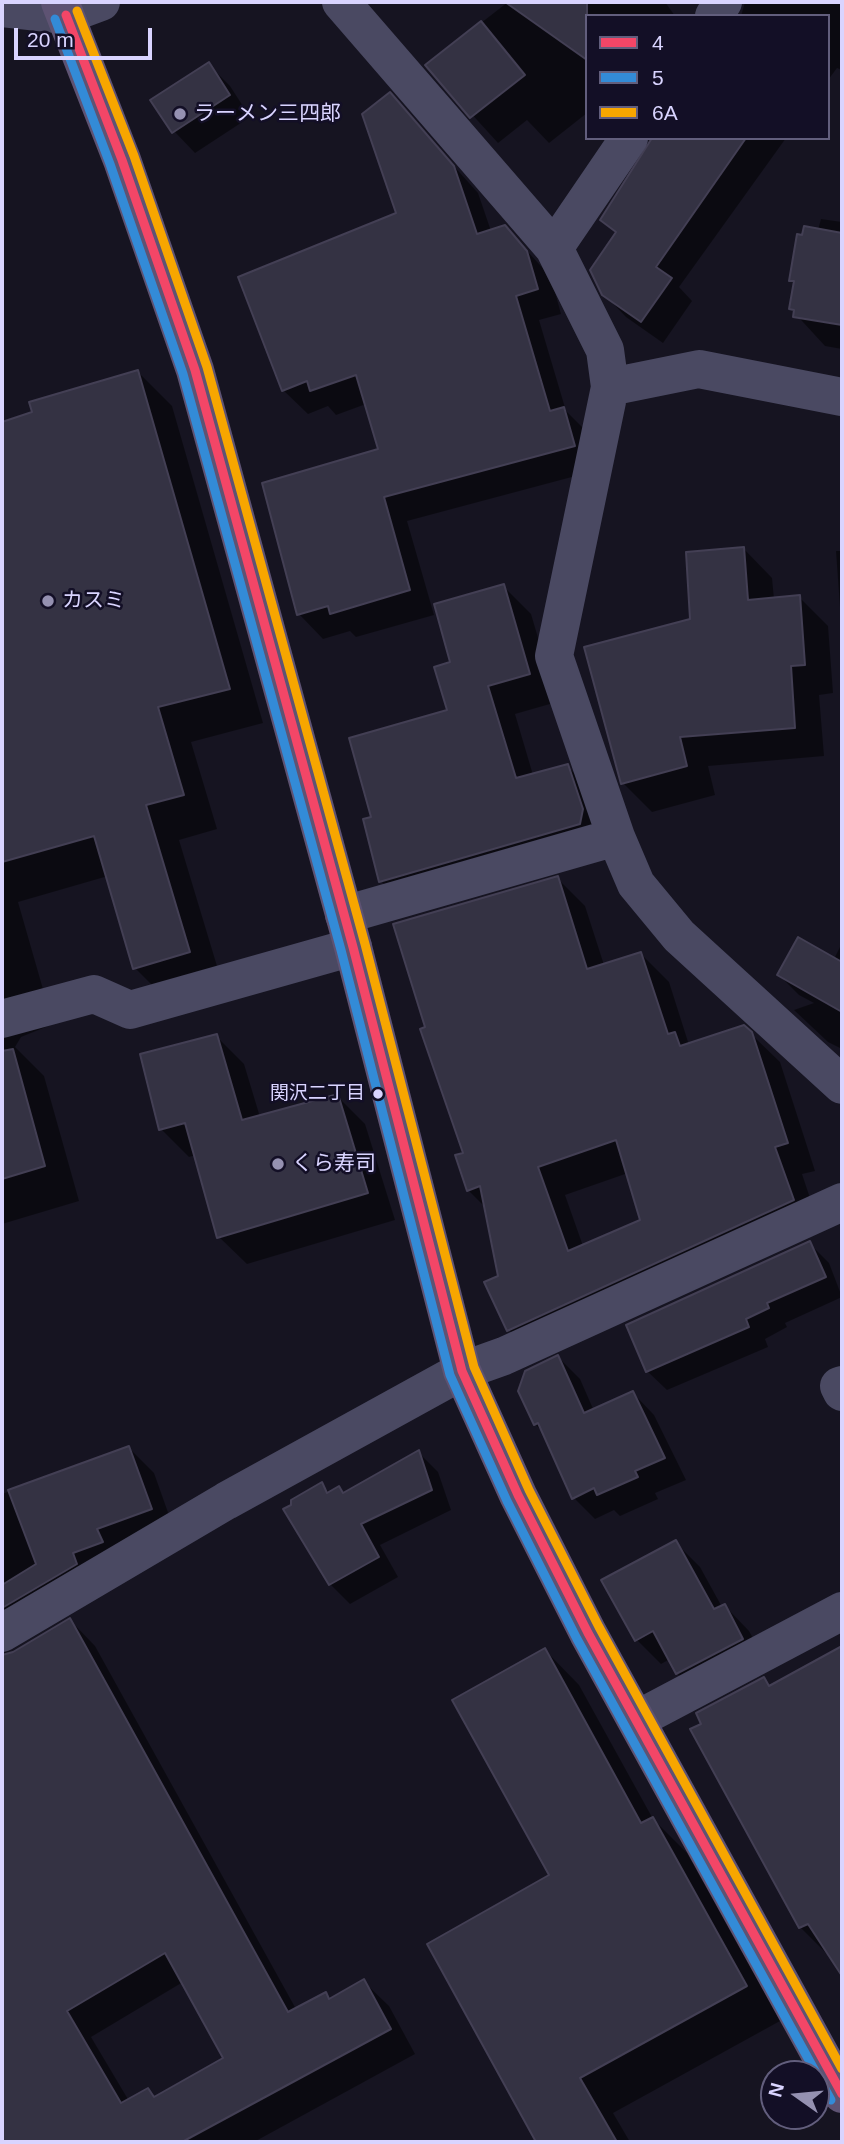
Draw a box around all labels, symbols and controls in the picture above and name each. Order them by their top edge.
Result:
scale bar [18,14,156,58]
legend [585,14,830,140]
text: 20 m [27,28,74,51]
text: 4 [652,31,664,54]
text: 5 [652,66,664,89]
place label: ラーメン三四郎 [194,101,341,127]
text: 6A [652,101,678,124]
marker: ラーメン三四郎 [172,106,188,122]
place label: カスミ [62,588,125,614]
marker: カスミ [40,593,56,609]
place label: 関沢二丁目 [270,1083,365,1105]
marker: 関沢二丁目 [371,1087,385,1101]
place label: くら寿司 [292,1151,376,1177]
marker: くら寿司 [270,1156,286,1172]
north arrow [760,2060,830,2130]
text: N [764,2081,788,2099]

